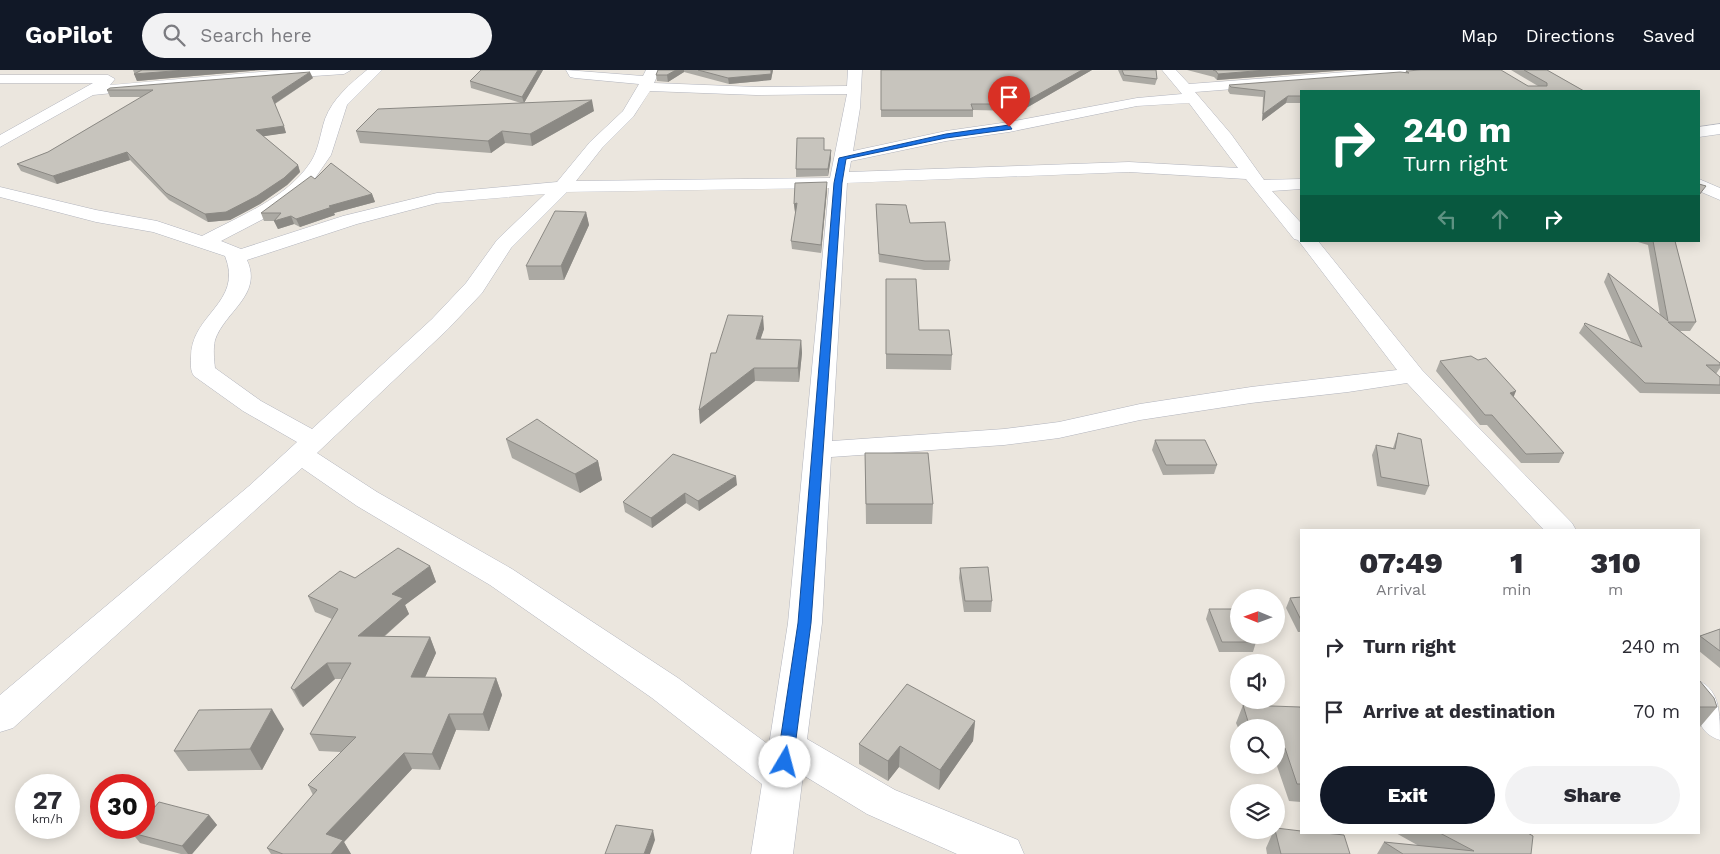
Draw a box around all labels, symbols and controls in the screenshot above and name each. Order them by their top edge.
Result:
search box [142,13,492,58]
text: GoPilot [25,21,112,49]
icon: search [160,21,188,49]
text: Search here [200,24,312,47]
text: Map [1461,25,1498,46]
text: Directions [1526,25,1615,46]
text: Saved [1643,25,1695,46]
pin [988,76,1030,127]
icon: arrive [995,83,1023,111]
text: 240 m [1403,109,1512,151]
icon: right [1320,110,1385,175]
text: Turn right [1403,151,1508,176]
icon: left [1433,205,1461,233]
icon: ahead [1486,205,1514,233]
icon: right [1539,205,1567,233]
text: 07:49 [1359,545,1443,580]
text: 1 [1510,545,1523,580]
text: 310 [1590,545,1641,580]
text: Arrival [1376,580,1426,599]
text: min [1502,580,1531,599]
text: m [1608,580,1623,599]
north arrow [1230,589,1285,644]
map controls [1230,589,1285,839]
icon: right [1320,633,1348,661]
text: Turn right [1363,635,1456,658]
text: 240 m [1621,635,1680,658]
button: sound [1230,654,1285,709]
icon: arrive [1320,698,1348,726]
text: Arrive at destination [1363,700,1555,723]
text: 70 m [1633,700,1680,723]
button: search [1230,719,1285,774]
position arrow [758,735,810,787]
button: Exit [1320,766,1495,824]
button: Share [1505,766,1680,824]
speed limit sign: 30 [90,774,155,839]
button: layers [1230,784,1285,839]
text: 27 [33,786,62,815]
text: km/h [32,812,63,826]

